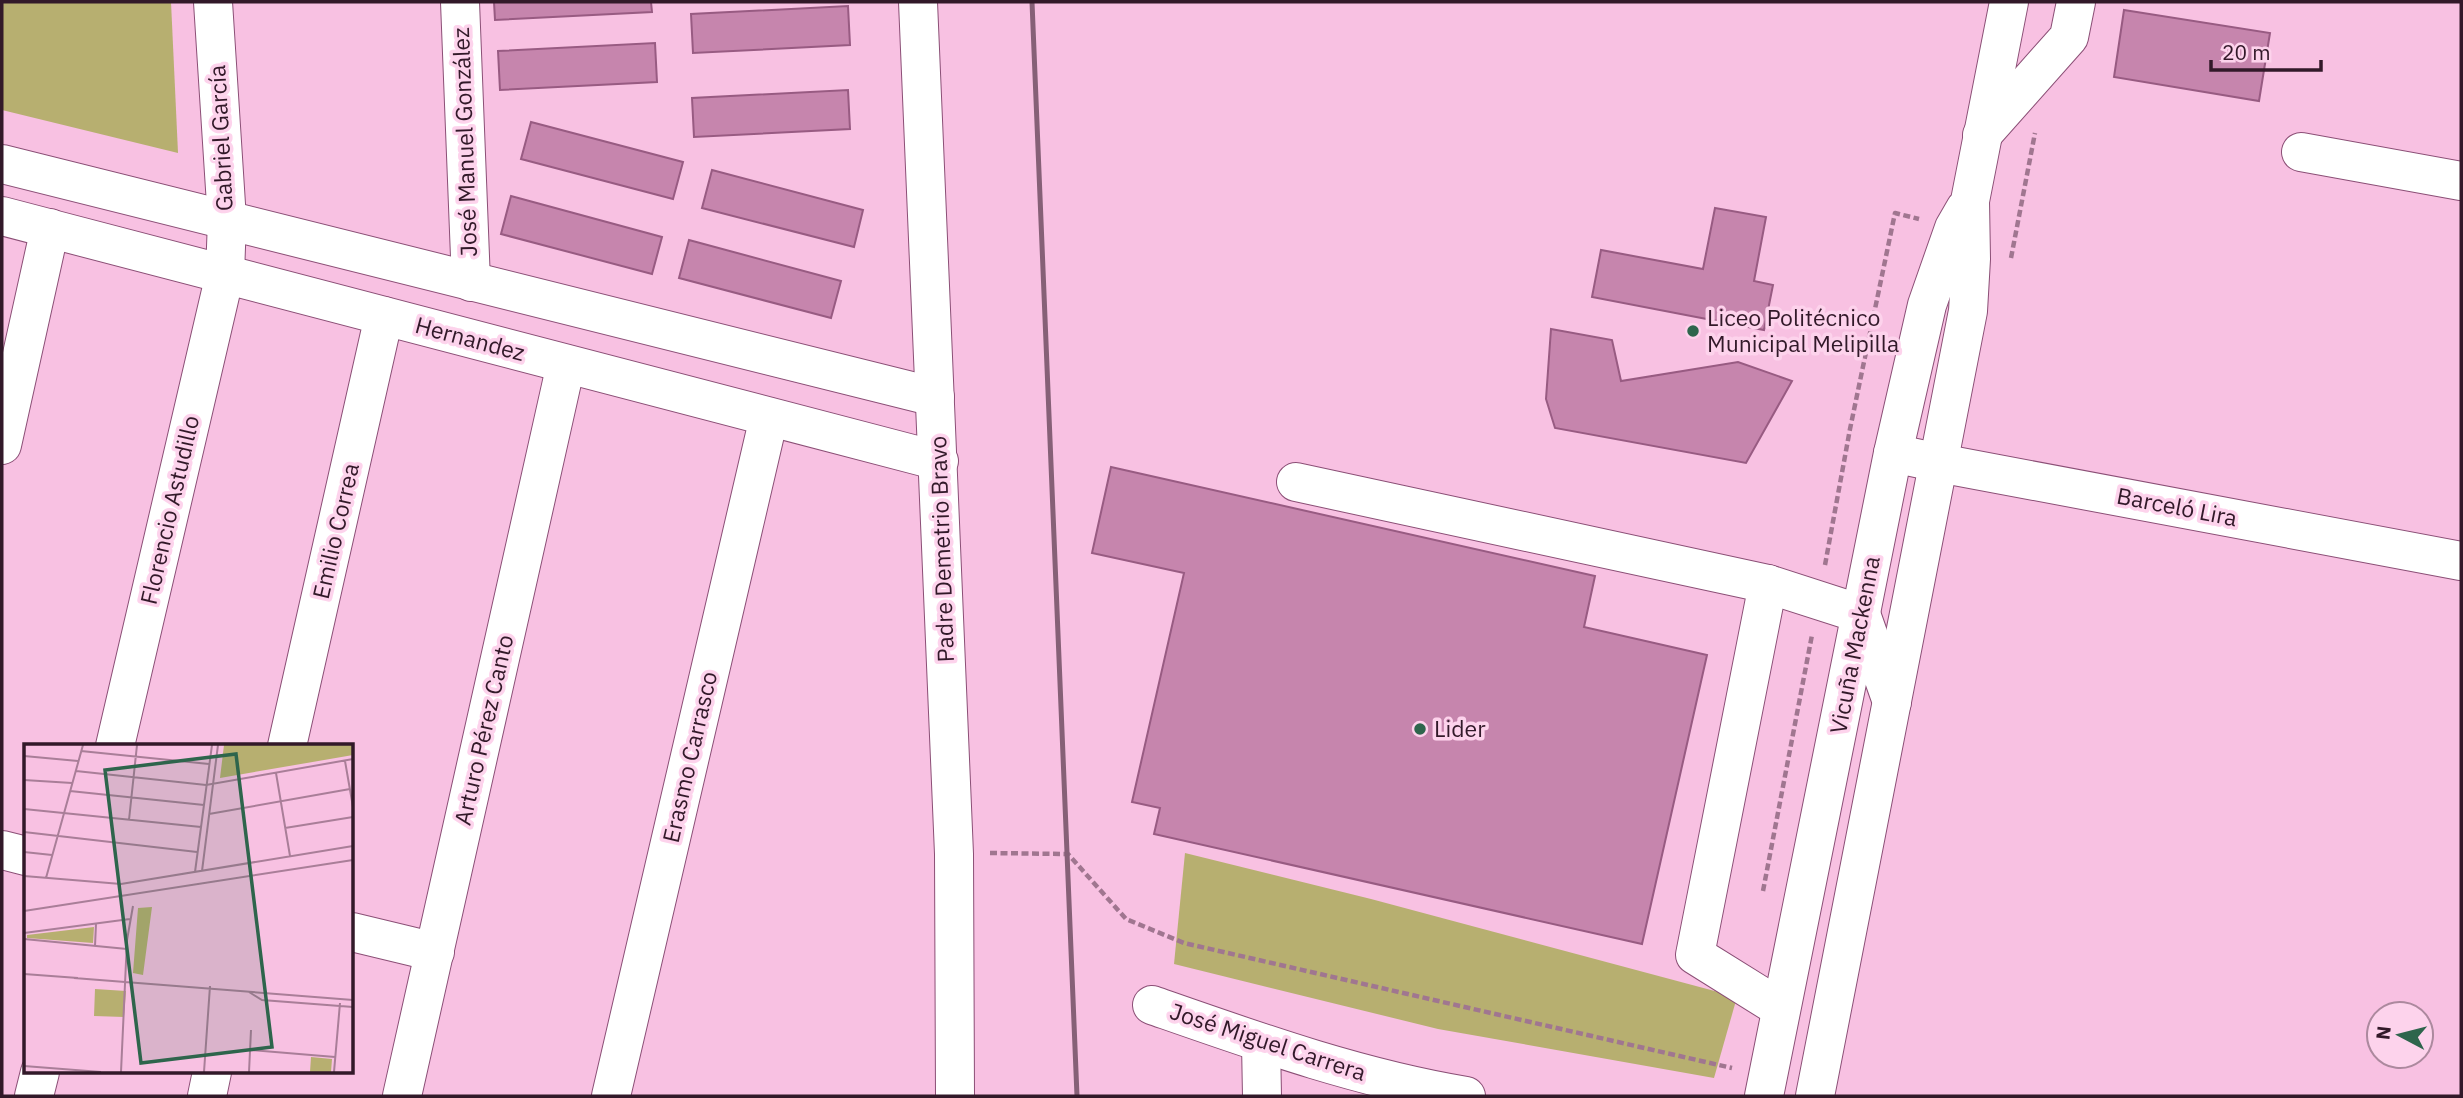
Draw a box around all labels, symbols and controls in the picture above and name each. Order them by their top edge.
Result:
street label: José Manuel González [445,27,483,257]
scale bar [2211,28,2321,72]
text: 20 m [2222,38,2271,66]
street label: Gabriel García [201,64,239,212]
place label: Liceo Politécnico Municipal Melipilla [1707,302,1899,358]
street label: Hernandez [412,309,528,367]
marker: Liceo Politécnico Municipal Melipilla [1685,323,1701,339]
street label: Florencio Astudillo [133,412,205,607]
street label: Padre Demetrio Bravo [922,435,960,663]
street label: Emilio Correa [305,460,365,602]
street label: Barceló Lira [2114,480,2240,532]
street label: Vicuña Mackenna [1822,553,1886,736]
street label: Arturo Pérez Canto [447,632,520,828]
street label: Erasmo Carrasco [655,668,723,845]
place label: Lider [1434,713,1486,743]
marker: Lider [1412,721,1428,737]
inset map [24,744,354,1074]
street label: José Miguel Carrera [1167,995,1370,1087]
north arrow [2365,1000,2435,1070]
text: N [2370,1025,2396,1041]

